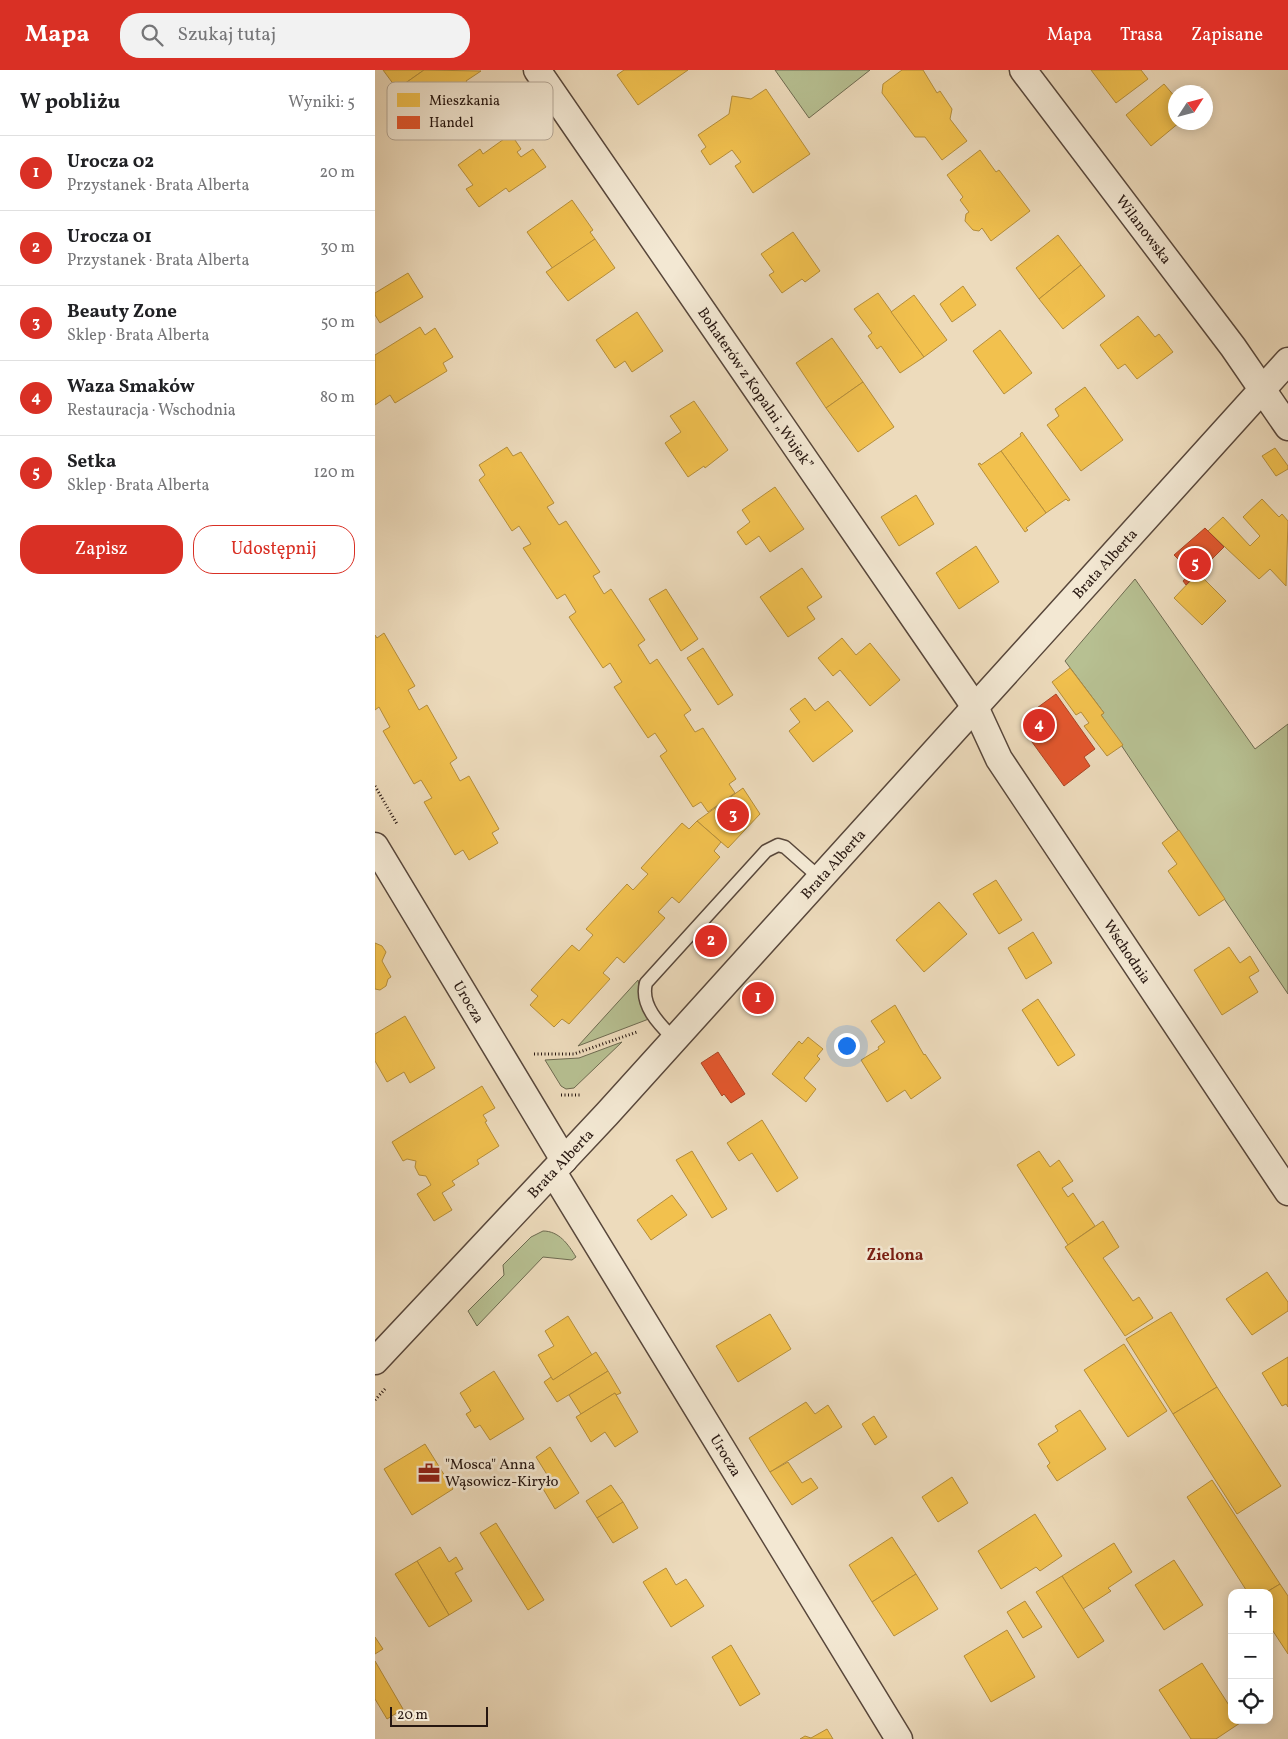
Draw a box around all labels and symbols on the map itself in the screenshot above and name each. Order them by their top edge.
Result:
legend [387,82,553,140]
north arrow [1168,85,1213,130]
text: Mieszkania [429,92,500,111]
text: Handel [429,114,474,133]
street label: Wilanowska [1110,191,1176,269]
street label: Bohaterów z Kopalni „Wujek” [691,304,817,474]
street label: Brata Alberta [1069,525,1143,604]
pin: 5 [1179,545,1211,583]
pin: 4 [1023,706,1055,744]
pin: 3 [717,796,749,834]
street label: Brata Alberta [797,825,872,905]
street label: Wschodnia [1097,916,1155,989]
pin: 2 [695,922,727,960]
street label: Urocza [447,978,488,1028]
pin: 1 [742,979,774,1017]
your location [834,1033,860,1059]
street label: Brata Alberta [524,1125,599,1204]
district label: Zielona [866,1245,924,1267]
street label: Urocza [704,1431,746,1481]
place label: "Mosca" Anna Wąsowicz-Kiryło [445,1455,558,1493]
office icon: "Mosca" Anna Wąsowicz-Kiryło [416,1460,442,1486]
scale bar [390,1704,487,1727]

